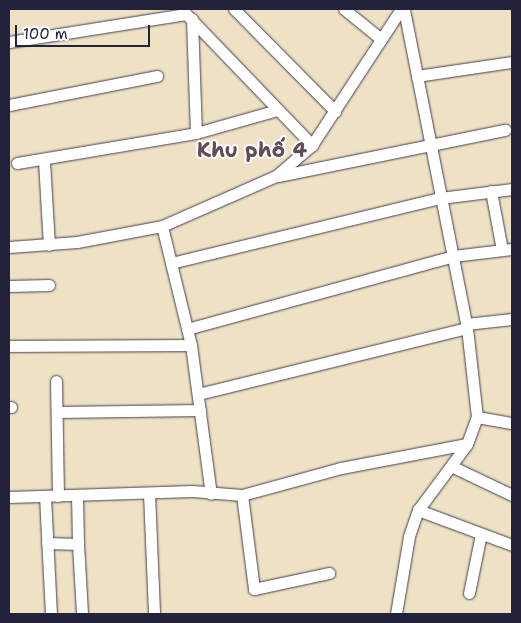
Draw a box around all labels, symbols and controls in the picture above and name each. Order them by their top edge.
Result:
scale bar [18,15,152,47]
text: 100 m [23,24,68,44]
district label: Khu phố 4 [197,137,307,163]

